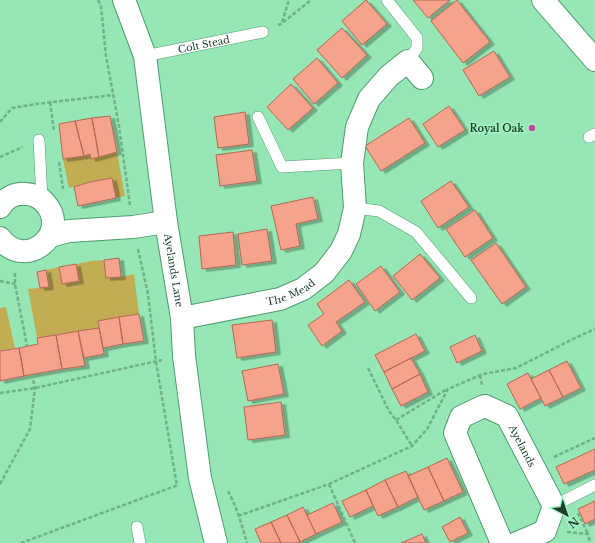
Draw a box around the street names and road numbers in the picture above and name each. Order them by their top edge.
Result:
street label: Colt Stead [177,32,231,56]
street label: Ayelands Lane [161,231,187,308]
street label: The Mead [265,276,318,308]
street label: Ayelands [506,422,539,470]

